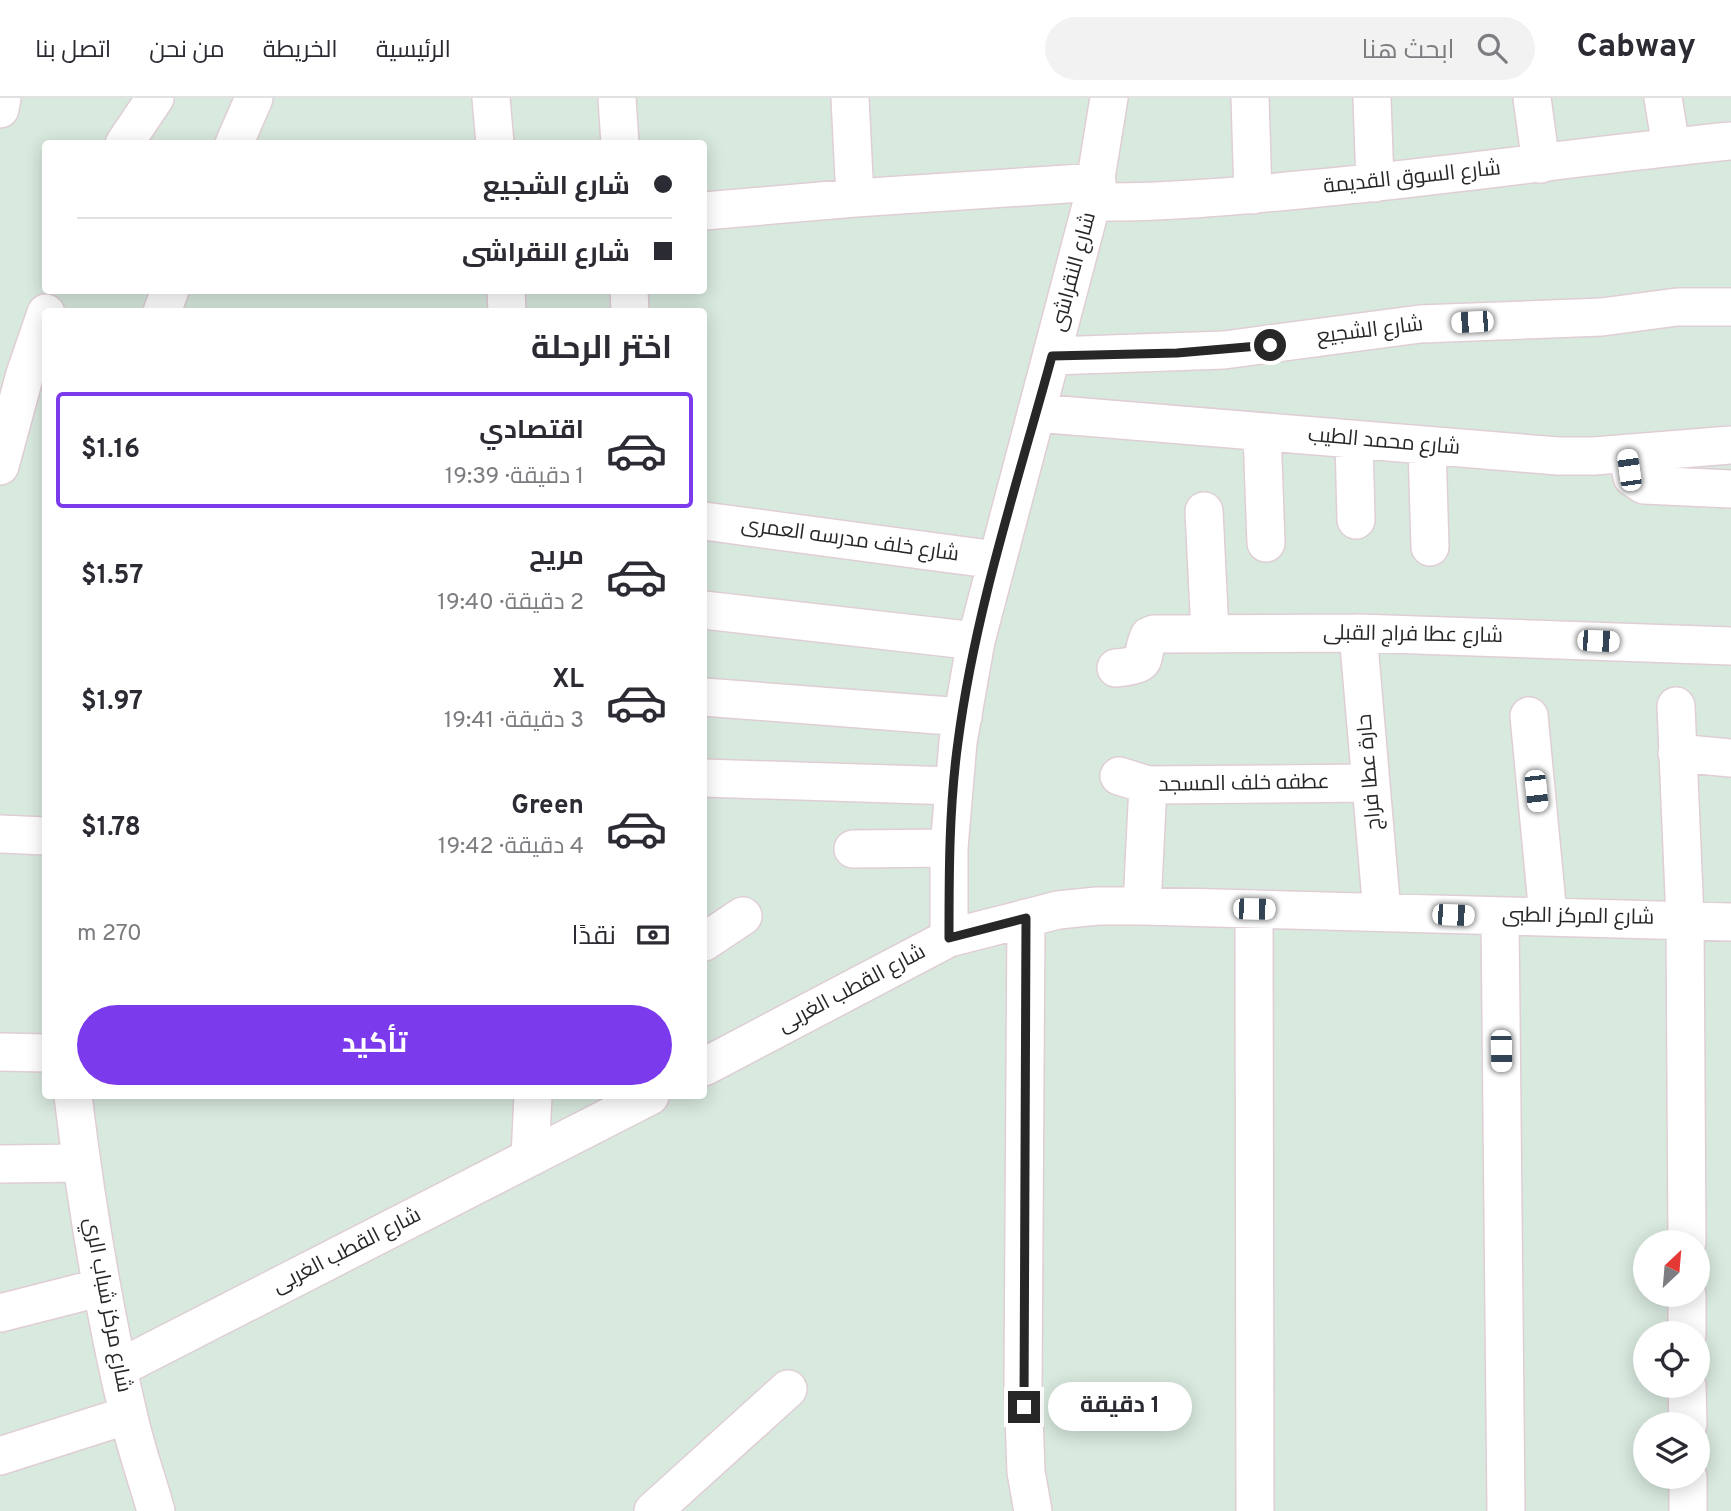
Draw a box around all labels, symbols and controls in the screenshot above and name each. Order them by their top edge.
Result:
search box [1045,17,1535,80]
text: Cabway [1577,27,1696,69]
icon: search [1473,29,1511,67]
text: ابحث هنا [1362,35,1455,68]
text: اتصل بنا [35,36,111,66]
text: من نحن [149,36,225,66]
text: الخريطة [263,36,338,66]
text: الرئيسية [376,36,451,66]
street label: شارع السوق القديمة [1322,155,1502,201]
text: شارع الشجيع [483,171,630,204]
street label: شارع النقراشى [1045,209,1103,335]
text: شارع النقراشى [462,238,630,271]
car [1451,310,1494,334]
street label: شارع الشجيع [1315,311,1425,351]
route start [1254,329,1286,361]
text: اختر الرحلة [531,330,672,370]
text: اقتصادي [479,415,584,448]
icon: car [605,419,668,482]
street label: شارع محمد الطيب [1307,422,1461,462]
text: $1.16 [81,434,140,467]
car [1616,448,1643,492]
text: 1 دقيقة · 19:39 [445,463,584,492]
street label: شارع خلف مدرسه العمرى [739,511,961,569]
text: مريح [529,541,584,574]
icon: car [605,545,668,608]
text: $1.57 [81,560,143,593]
text: 2 دقيقة · 19:40 [437,589,584,618]
street label: شارع عطا فراج القبلى [1323,620,1503,650]
car [1577,630,1620,652]
text: XL [552,664,584,697]
icon: car [605,671,668,734]
text: $1.97 [81,686,143,719]
text: 3 دقيقة · 19:41 [444,707,584,736]
street label: حارة عطا فراج [1351,713,1389,831]
street label: عطفه خلف المسجد [1158,769,1330,799]
car [1524,769,1549,813]
text: Green [511,790,584,823]
icon: car [605,797,668,860]
text: $1.78 [81,812,141,845]
text: 4 دقيقة · 19:42 [438,833,584,862]
car [1233,898,1276,920]
street label: شارع المركز الطبى [1502,902,1654,932]
car [1432,904,1475,926]
icon: cash [634,916,672,954]
text: 270 m [77,920,142,949]
text: نقدًا [572,921,616,954]
street label: شارع القطب الغربى [773,939,931,1039]
button: تأكيد [77,1005,672,1085]
car [1491,1030,1512,1072]
street label: شارع القطب الغربى [268,1202,426,1300]
street label: شارع مركز شباب الري [76,1215,137,1395]
north arrow [1633,1230,1710,1307]
map controls [1633,1230,1710,1489]
button: locate [1633,1321,1710,1398]
callout: 1 دقيقة [1048,1382,1192,1432]
route end [1008,1391,1040,1423]
text: 1 دقيقة [1080,1392,1160,1421]
button: layers [1633,1412,1710,1489]

